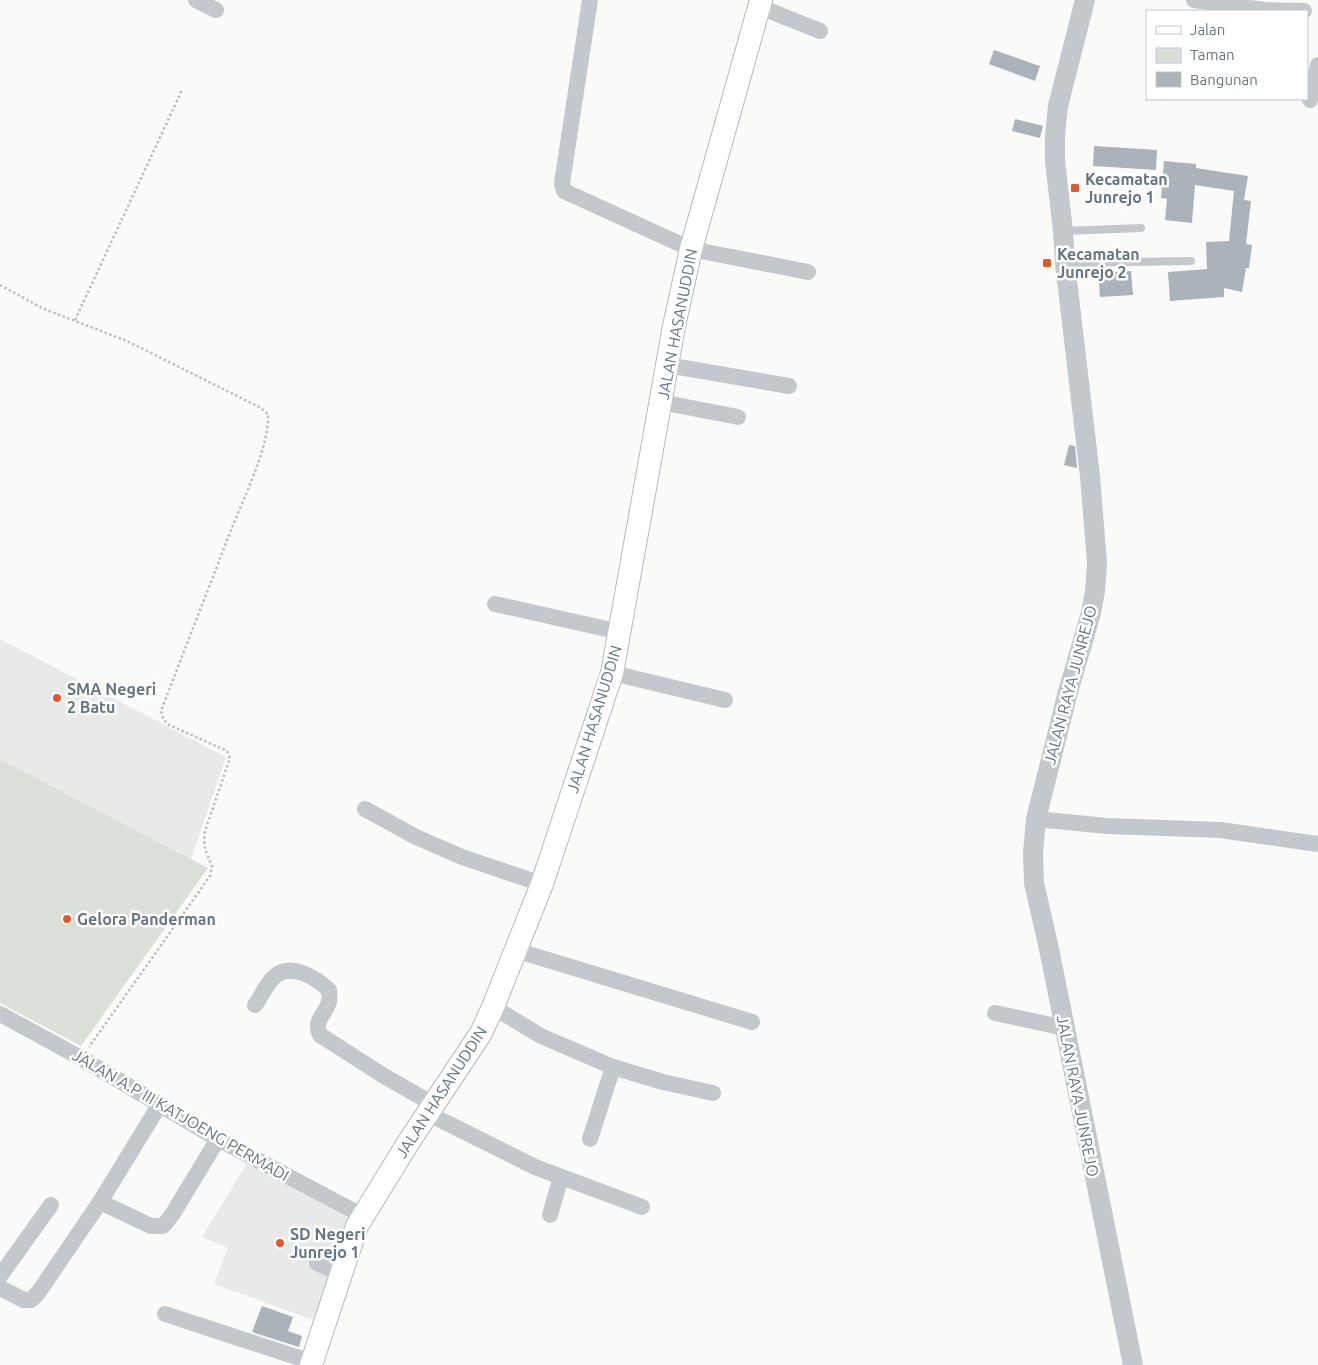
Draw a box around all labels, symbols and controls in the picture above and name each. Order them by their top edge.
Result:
legend [1146,10,1308,100]
text: Jalan [1190,21,1225,38]
text: Taman [1190,46,1235,63]
text: Bangunan [1190,71,1258,88]
place label: Kecamatan Junrejo 1 [1085,170,1168,206]
marker: Kecamatan Junrejo 1 [1069,182,1081,194]
place label: Kecamatan Junrejo 2 [1057,245,1140,281]
street label: JALAN HASANUDDIN [654,247,700,401]
marker: Kecamatan Junrejo 2 [1041,257,1053,269]
street label: JALAN RAYA JUNREJO [1040,603,1100,767]
street label: JALAN HASANUDDIN [563,643,625,795]
place label: SMA Negeri 2 Batu [67,680,156,716]
marker: SMA Negeri 2 Batu [51,692,63,704]
place label: Gelora Panderman [77,910,216,928]
marker: Gelora Panderman [61,913,73,925]
street label: JALAN RAYA JUNREJO [1054,1014,1102,1178]
street label: JALAN HASANUDDIN [392,1023,490,1161]
street label: JALAN A.P III KATJOENG PERMADI [70,1045,292,1185]
place label: SD Negeri Junrejo 1 [290,1225,365,1261]
marker: SD Negeri Junrejo 1 [274,1237,286,1249]

